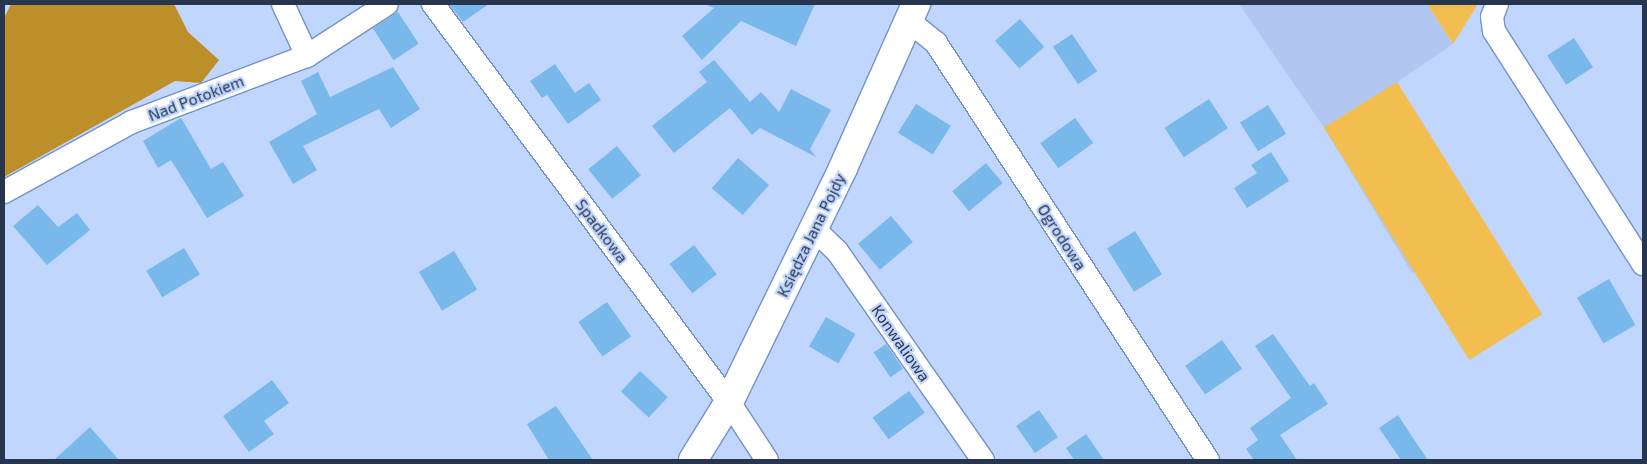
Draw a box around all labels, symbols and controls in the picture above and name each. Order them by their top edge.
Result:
street label: Nad Potokiem [145,71,247,125]
street label: Księdza Jana Pojdy [773,170,849,300]
street label: Spadkowa [572,195,632,267]
street label: Ogrodowa [1034,200,1090,274]
street label: Konwaliowa [868,301,934,385]

